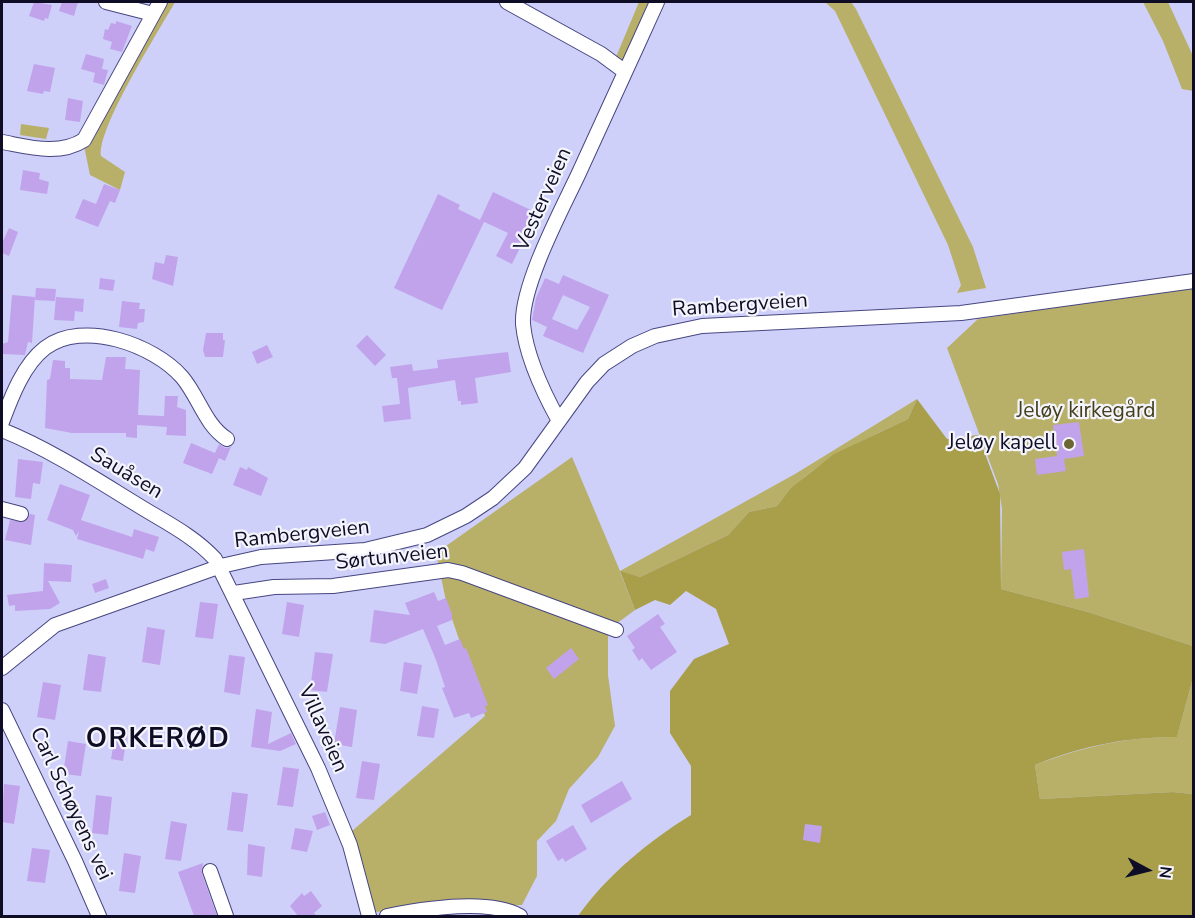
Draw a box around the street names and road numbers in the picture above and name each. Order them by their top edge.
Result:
street label: Vesterveien [510,144,578,256]
street label: Rambergveien [671,289,809,323]
street label: Sauåsen [85,443,167,505]
street label: Rambergveien [233,515,371,555]
street label: Sørtunveien [334,540,450,576]
street label: Villaveien [292,682,352,776]
street label: Carl Schøyens vei [23,723,117,885]

